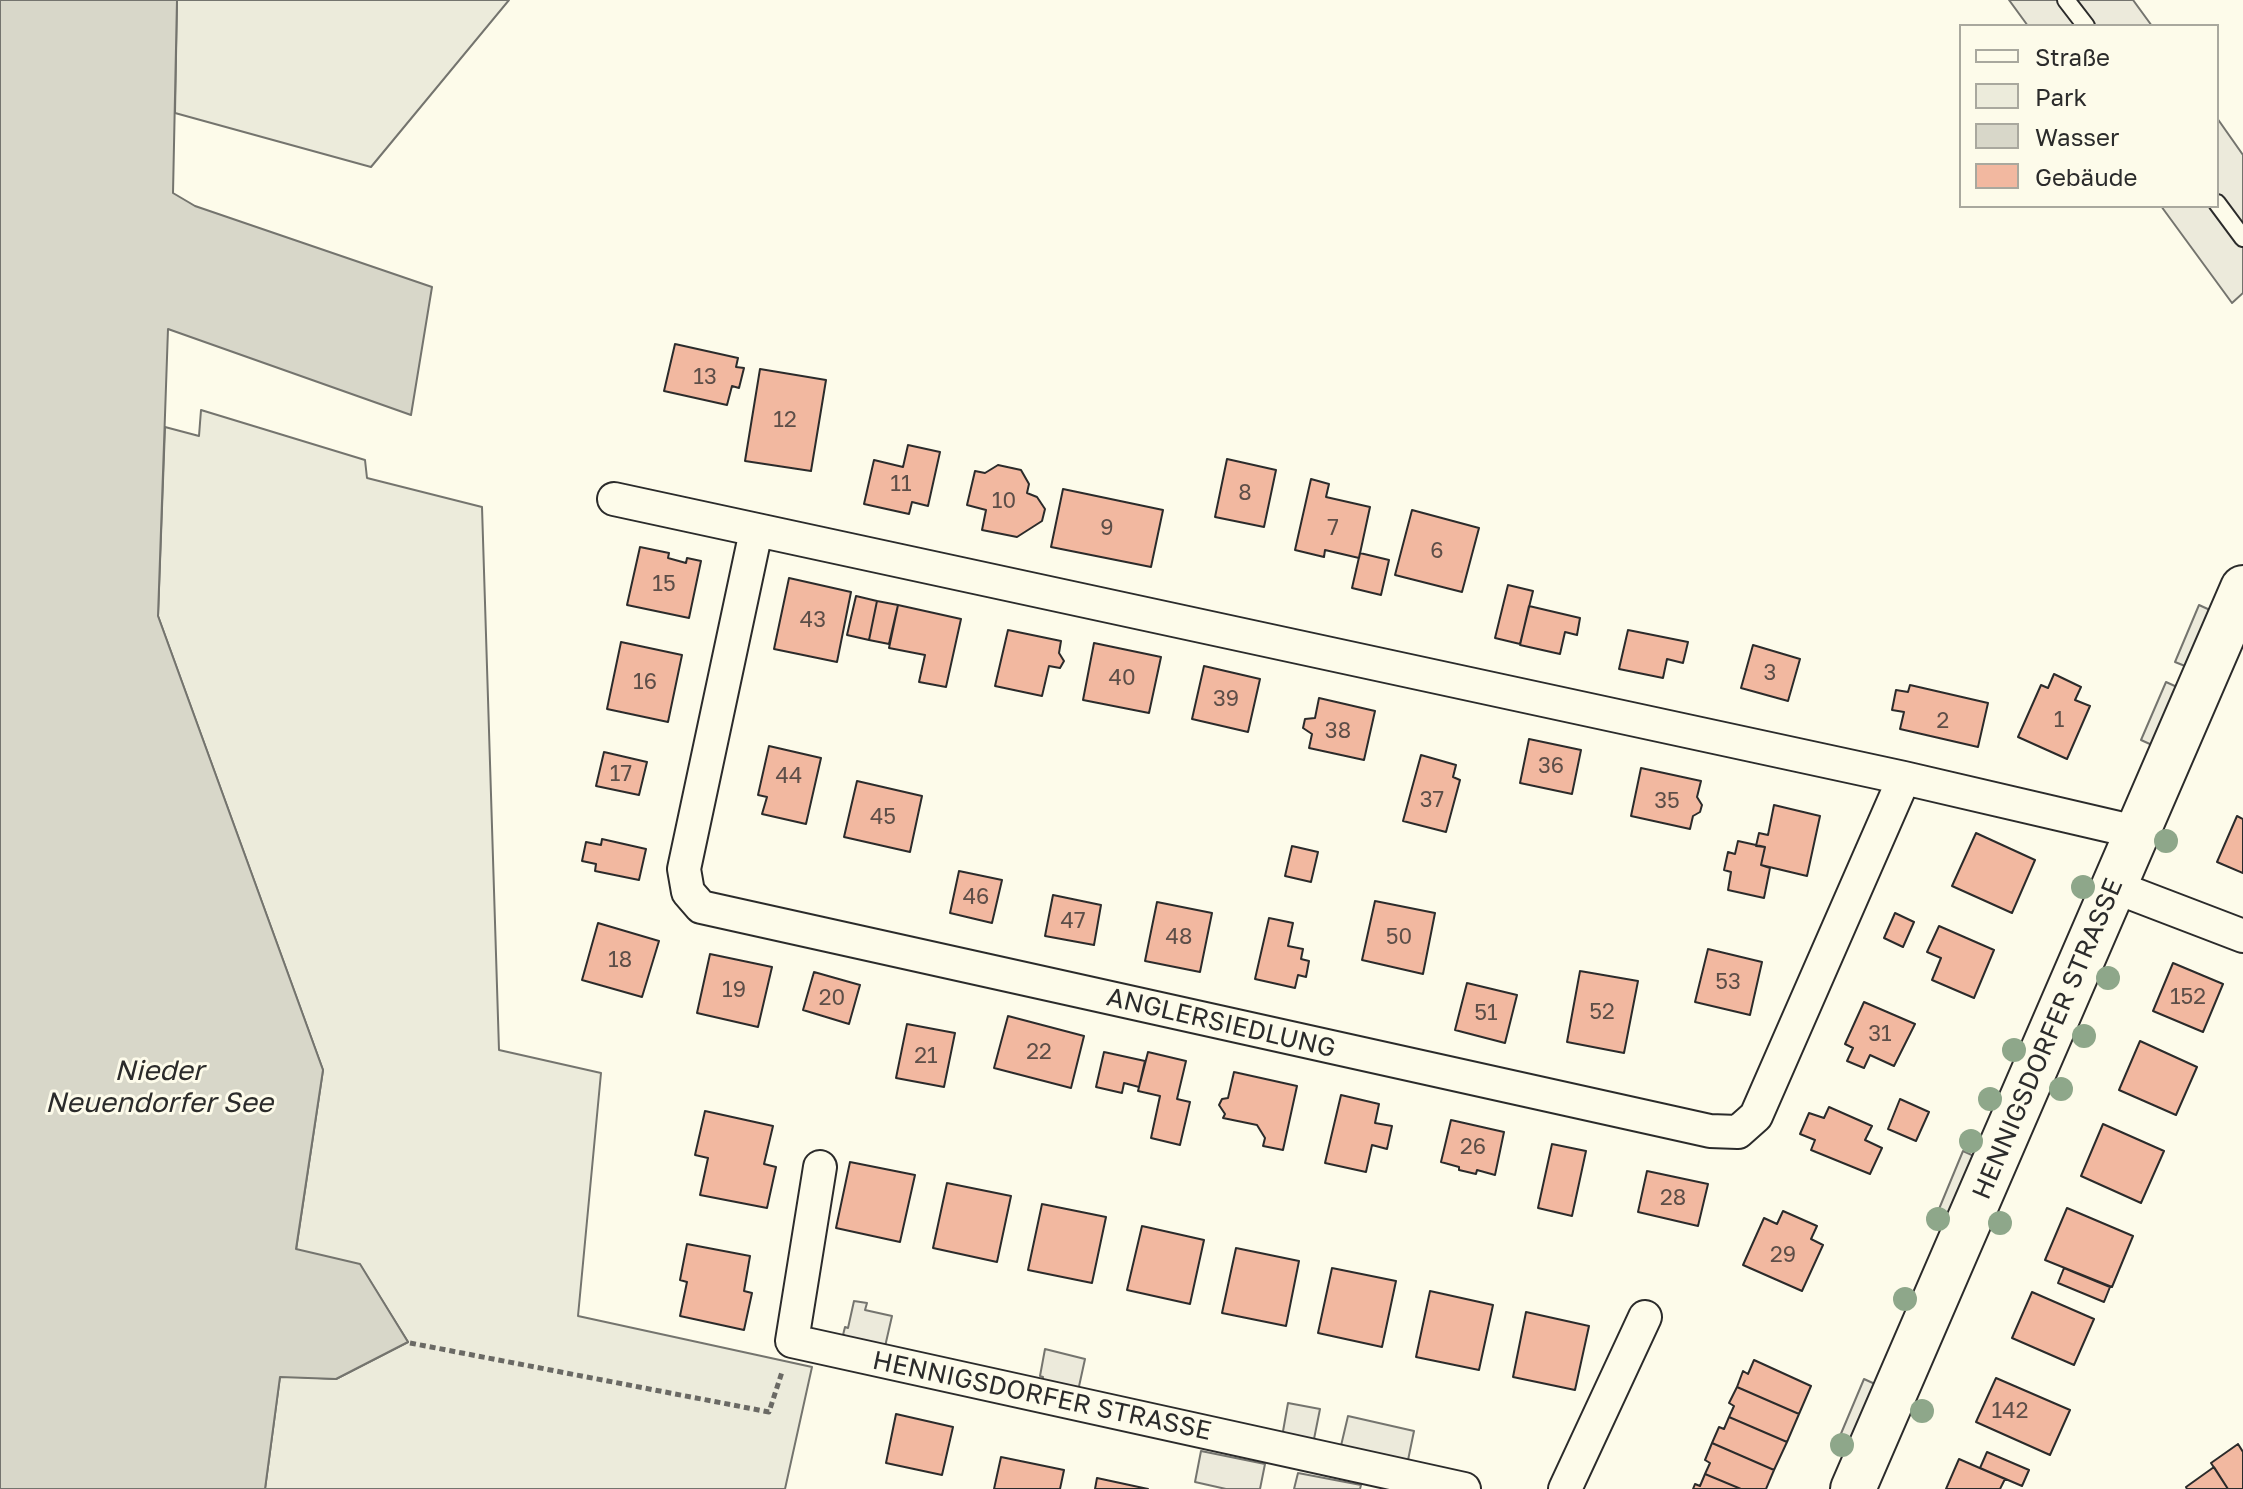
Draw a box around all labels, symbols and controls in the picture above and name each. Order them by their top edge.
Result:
legend [1959,24,2219,208]
text: Straße [2035,42,2110,71]
text: Park [2035,82,2087,111]
text: Wasser [2035,122,2119,151]
text: Gebäude [2035,162,2137,191]
house number: 13 [693,364,717,390]
house number: 12 [773,407,797,433]
house number: 11 [890,471,912,497]
house number: 8 [1238,480,1252,506]
house number: 10 [992,488,1016,514]
house number: 9 [1100,515,1114,541]
house number: 7 [1327,515,1339,541]
house number: 6 [1430,538,1444,564]
house number: 15 [652,571,676,597]
house number: 43 [800,607,826,633]
house number: 3 [1764,660,1776,686]
house number: 40 [1108,665,1136,691]
house number: 16 [633,669,657,695]
house number: 39 [1213,686,1239,712]
house number: 1 [2054,707,2064,733]
house number: 2 [1937,708,1949,734]
house number: 38 [1325,718,1351,744]
house number: 36 [1538,753,1564,779]
house number: 17 [610,761,632,787]
house number: 44 [776,763,802,789]
house number: 37 [1420,787,1444,813]
house number: 35 [1654,788,1680,814]
house number: 45 [870,804,896,830]
street label: HENNIGSDORFER STRASSE [1966,874,2130,1204]
house number: 46 [963,884,989,910]
house number: 47 [1060,908,1086,934]
house number: 48 [1166,924,1192,950]
house number: 50 [1386,924,1412,950]
house number: 18 [608,947,632,973]
house number: 53 [1715,969,1741,995]
house number: 19 [722,977,746,1003]
street label: ANGLERSIEDLUNG [1104,981,1338,1065]
house number: 152 [2170,984,2206,1010]
house number: 20 [819,985,845,1011]
house number: 52 [1589,999,1615,1025]
house number: 51 [1474,1000,1498,1026]
house number: 31 [1868,1021,1892,1047]
house number: 22 [1026,1039,1052,1065]
house number: 21 [914,1043,938,1069]
water label: Nieder Neuendorfer See [45,1054,273,1120]
house number: 26 [1460,1134,1486,1160]
house number: 28 [1660,1185,1686,1211]
house number: 29 [1770,1242,1796,1268]
street label: HENNIGSDORFER STRASSE [870,1345,1214,1447]
house number: 142 [1992,1398,2028,1424]

